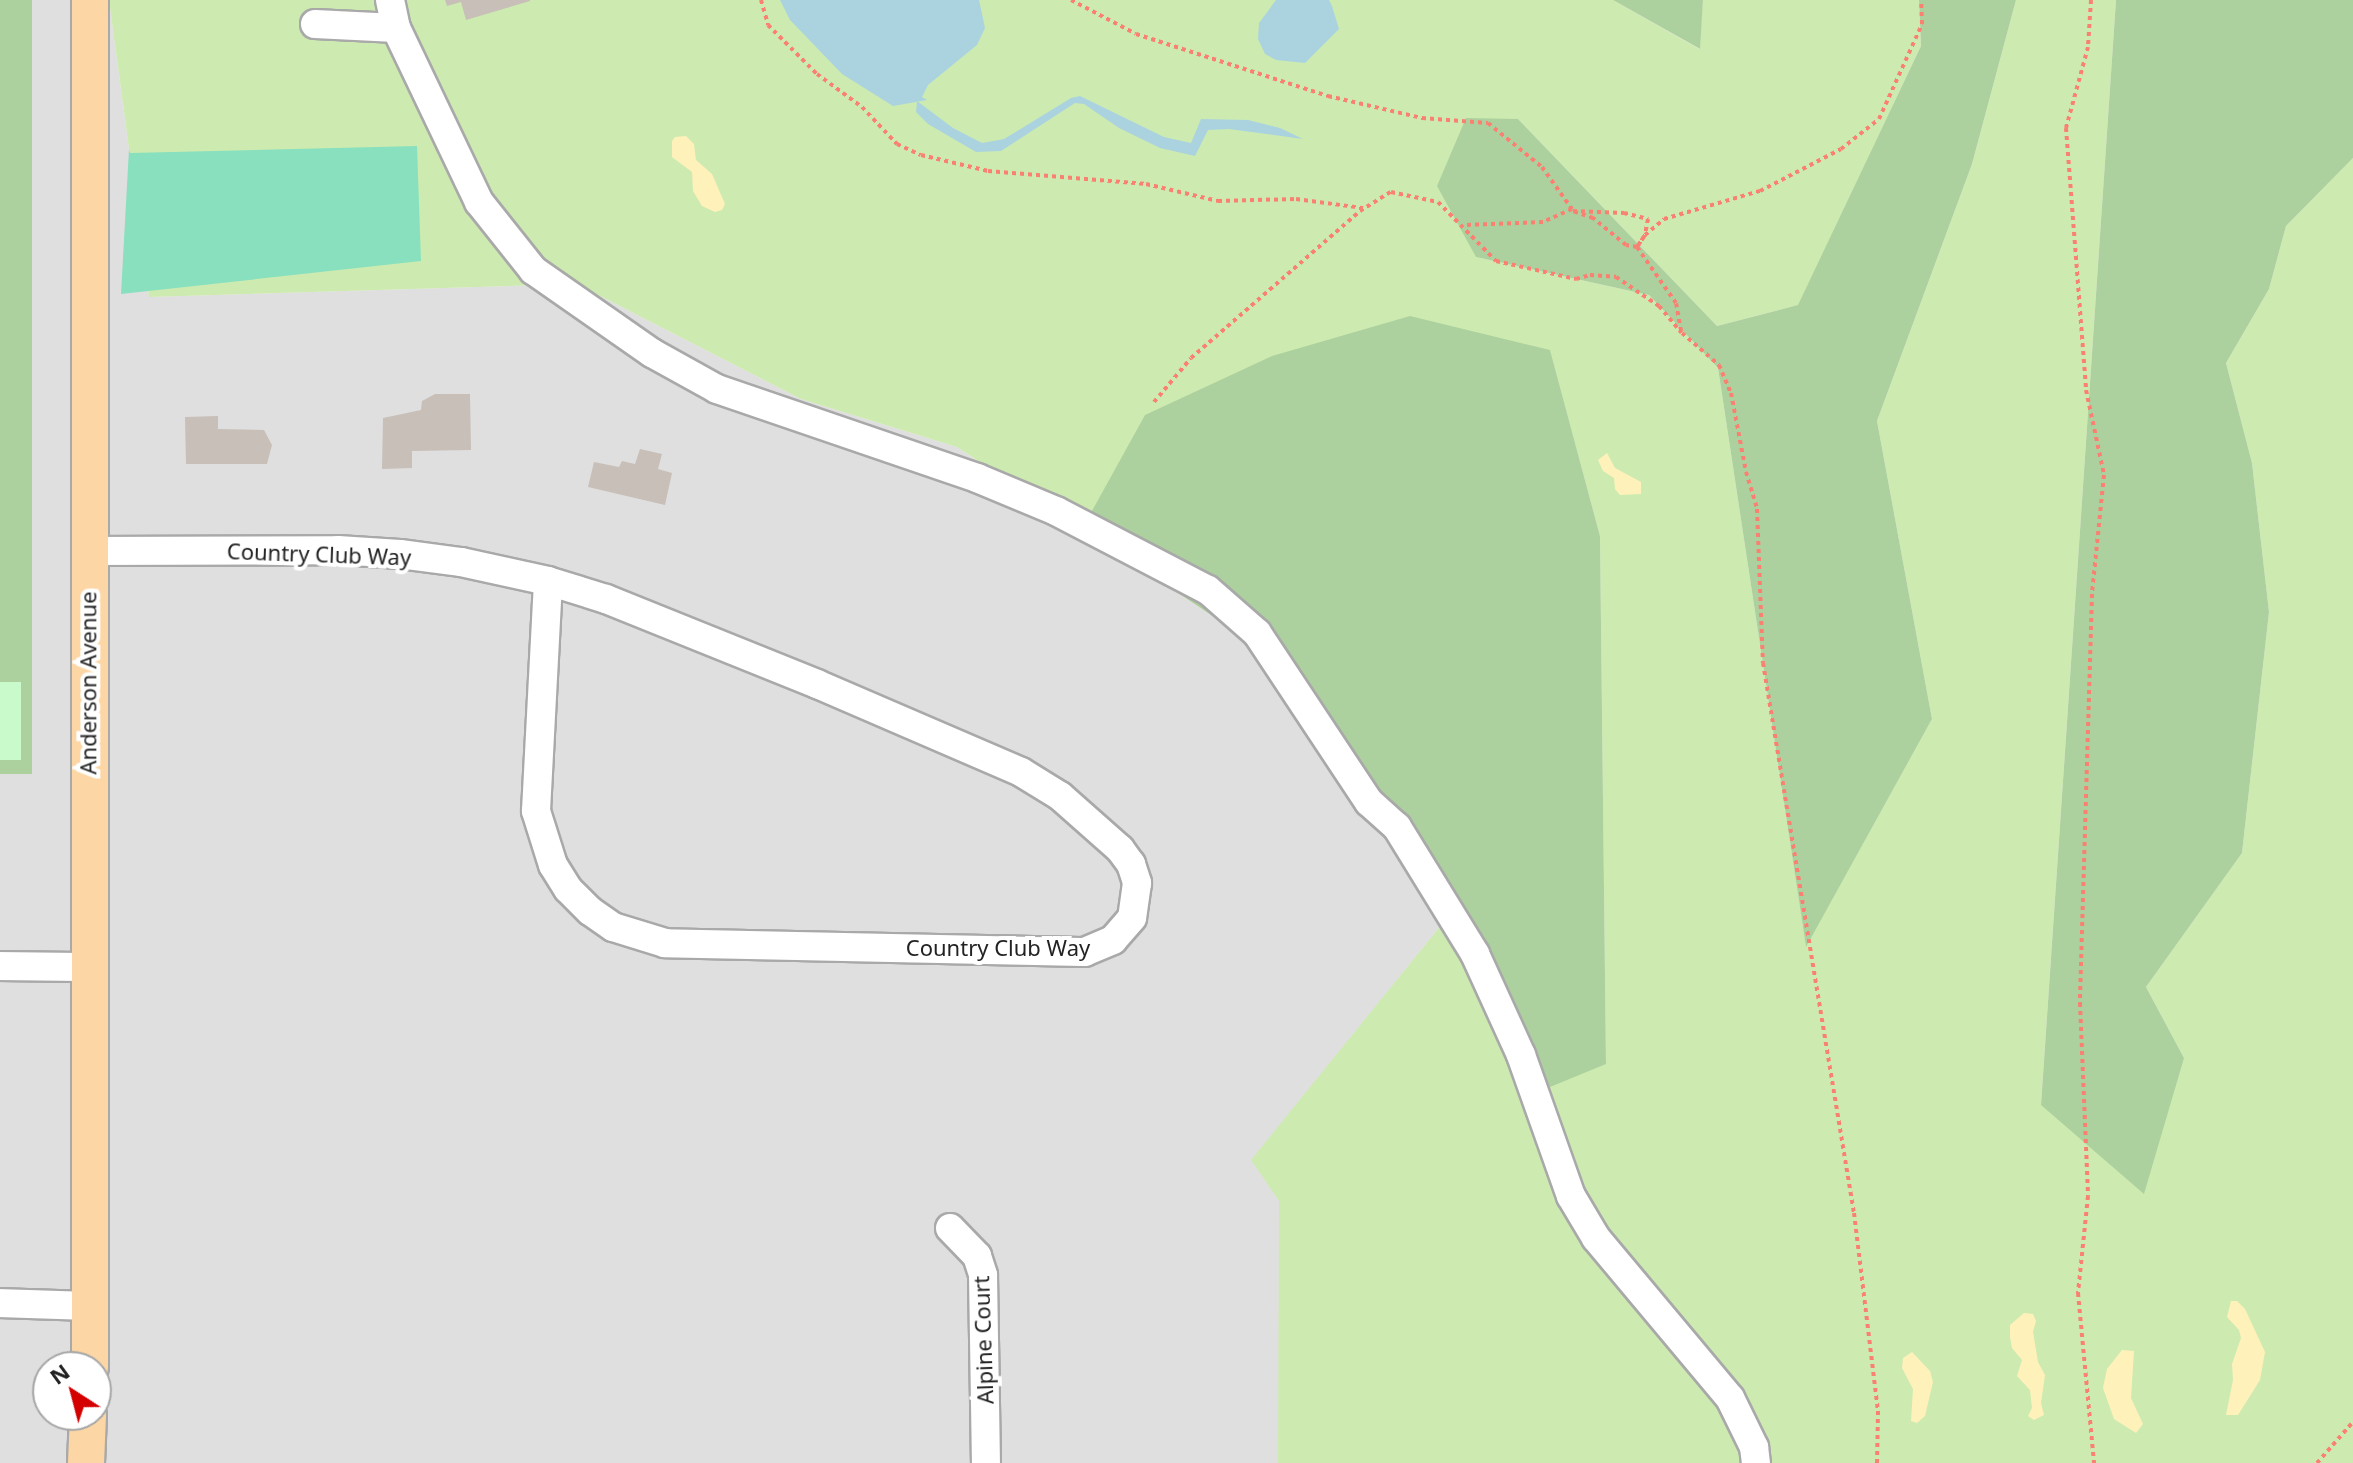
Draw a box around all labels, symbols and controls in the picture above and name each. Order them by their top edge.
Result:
street label: Country Club Way [226,538,412,570]
street label: Anderson Avenue [75,591,101,775]
street label: Country Club Way [906,935,1090,961]
street label: Alpine Court [968,1275,998,1405]
north arrow [32,1351,112,1431]
text: N [43,1356,75,1391]

